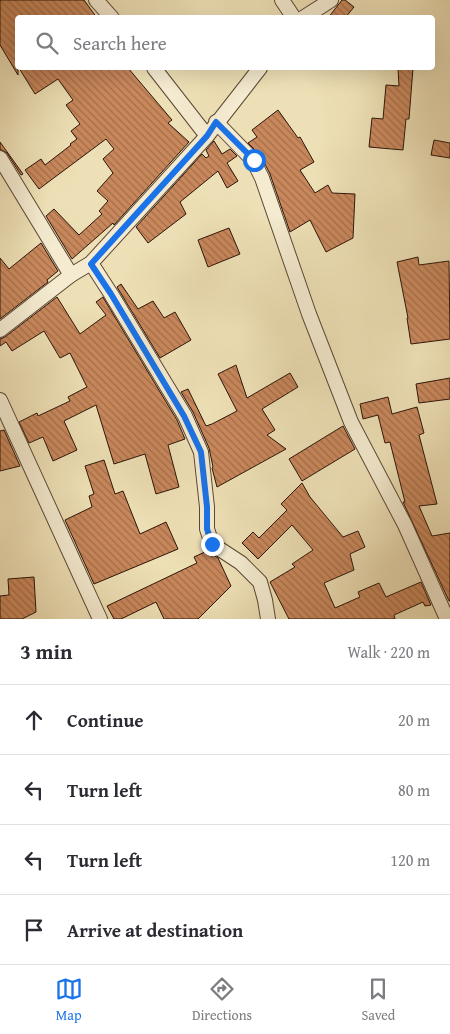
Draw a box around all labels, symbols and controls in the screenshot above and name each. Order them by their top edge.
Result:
search box [15,15,435,70]
icon: search [33,29,61,57]
text: Search here [73,29,167,57]
route start [243,149,266,172]
route end [201,533,224,556]
text: 3 min [20,636,72,667]
text: Walk · 220 m [347,640,430,664]
icon: ahead [20,706,48,734]
text: Continue [67,706,144,734]
text: 20 m [398,708,430,732]
icon: left [20,776,48,804]
text: Turn left [67,776,142,804]
text: 80 m [398,778,430,802]
icon: left [20,846,48,874]
text: Turn left [67,846,142,874]
text: 120 m [390,848,430,872]
icon: arrive [20,916,48,944]
text: Arrive at destination [67,916,243,944]
tab: Map [55,975,83,1025]
tab: Directions [192,975,252,1025]
tab: Saved [361,975,395,1025]

